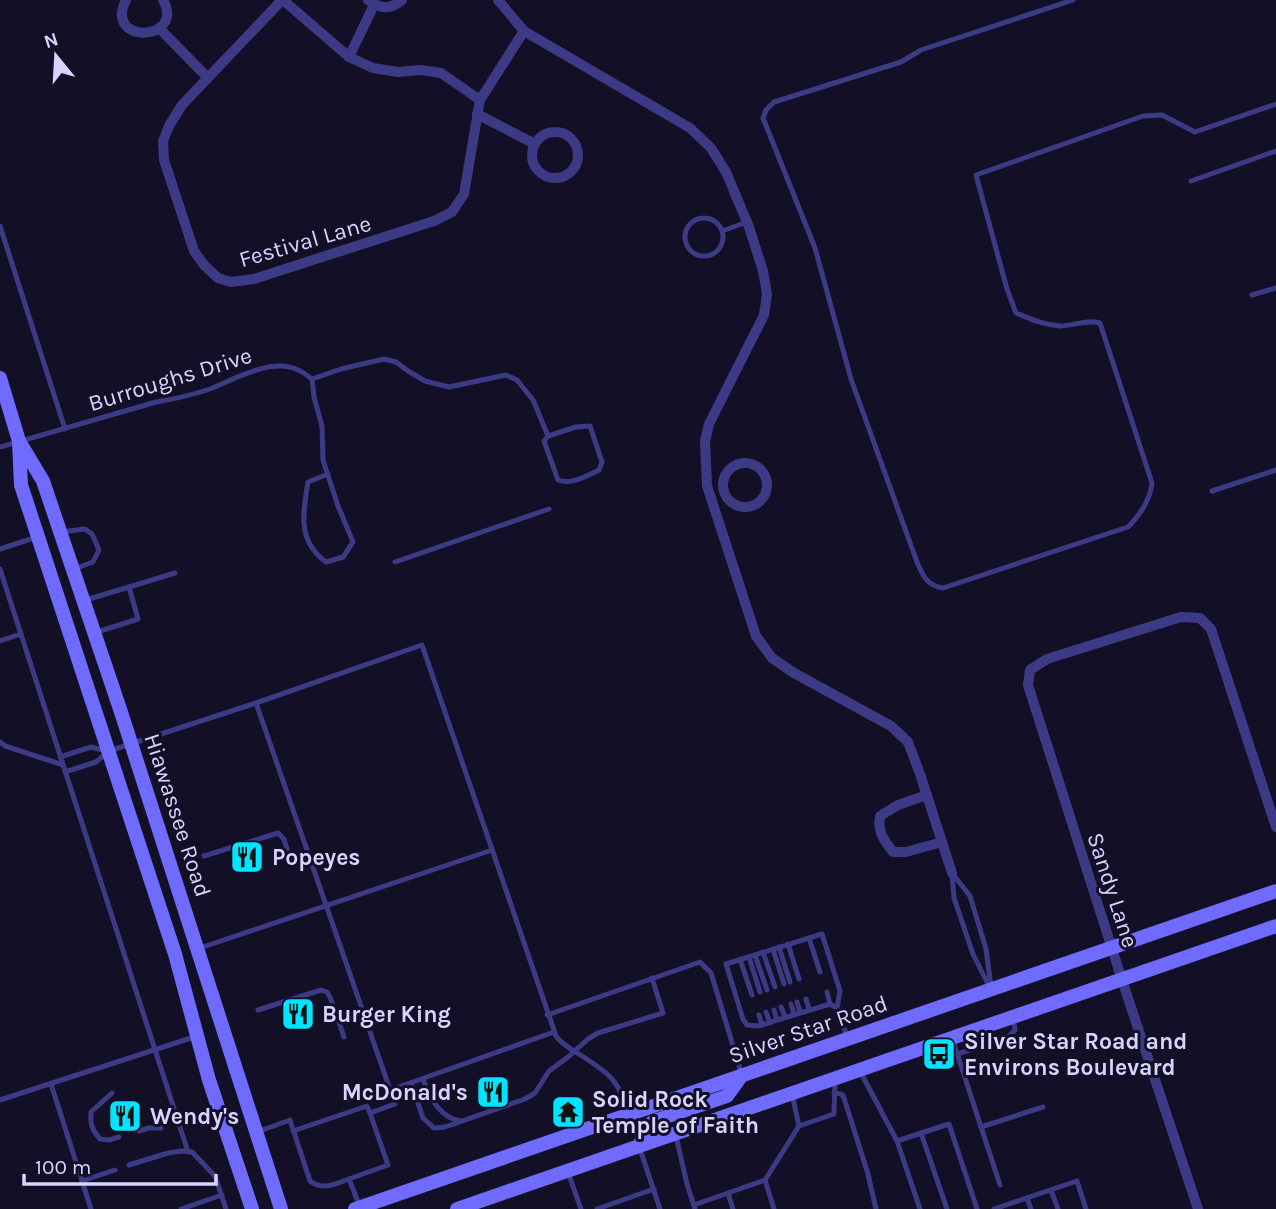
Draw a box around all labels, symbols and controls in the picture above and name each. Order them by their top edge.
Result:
north arrow [21,21,91,91]
text: N [41,28,61,53]
street label: Festival Lane [236,210,374,273]
street label: Burroughs Drive [85,342,255,417]
street label: Hiawassee Road [138,730,217,900]
street label: Sandy Lane [1081,829,1144,951]
restaurant icon: Popeyes [228,838,266,876]
place label: Popeyes [272,844,361,871]
street label: Silver Star Road [725,990,891,1069]
restaurant icon: Burger King [279,995,317,1033]
place label: Burger King [322,1001,451,1028]
place label: Silver Star Road and Environs Boulevard [964,1028,1187,1081]
bus stop icon: Silver Star Road and Environs Boulevard [920,1035,958,1073]
restaurant icon: McDonald's [474,1073,512,1111]
place label: McDonald's [342,1079,468,1106]
place label: Solid Rock Temple of Faith [592,1086,759,1139]
temple icon: Solid Rock Temple of Faith [549,1093,587,1131]
restaurant icon: Wendy's [106,1097,144,1135]
place label: Wendy's [150,1103,239,1130]
scale bar [24,1142,217,1186]
text: 100 m [35,1155,92,1179]

